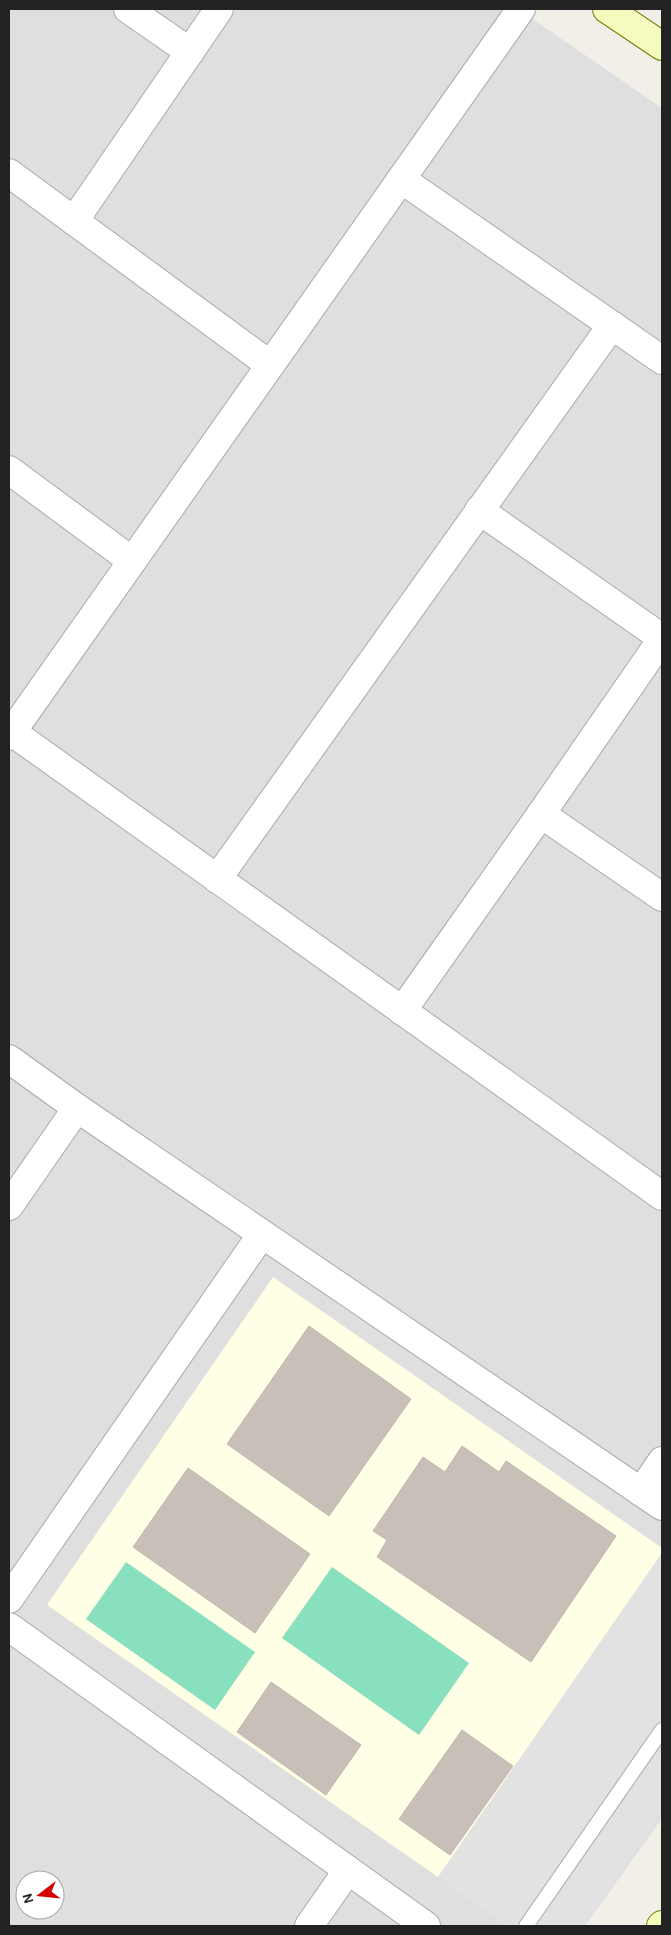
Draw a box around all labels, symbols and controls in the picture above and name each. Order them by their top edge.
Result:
north arrow [15,1870,65,1920]
text: N [18,1891,38,1906]

